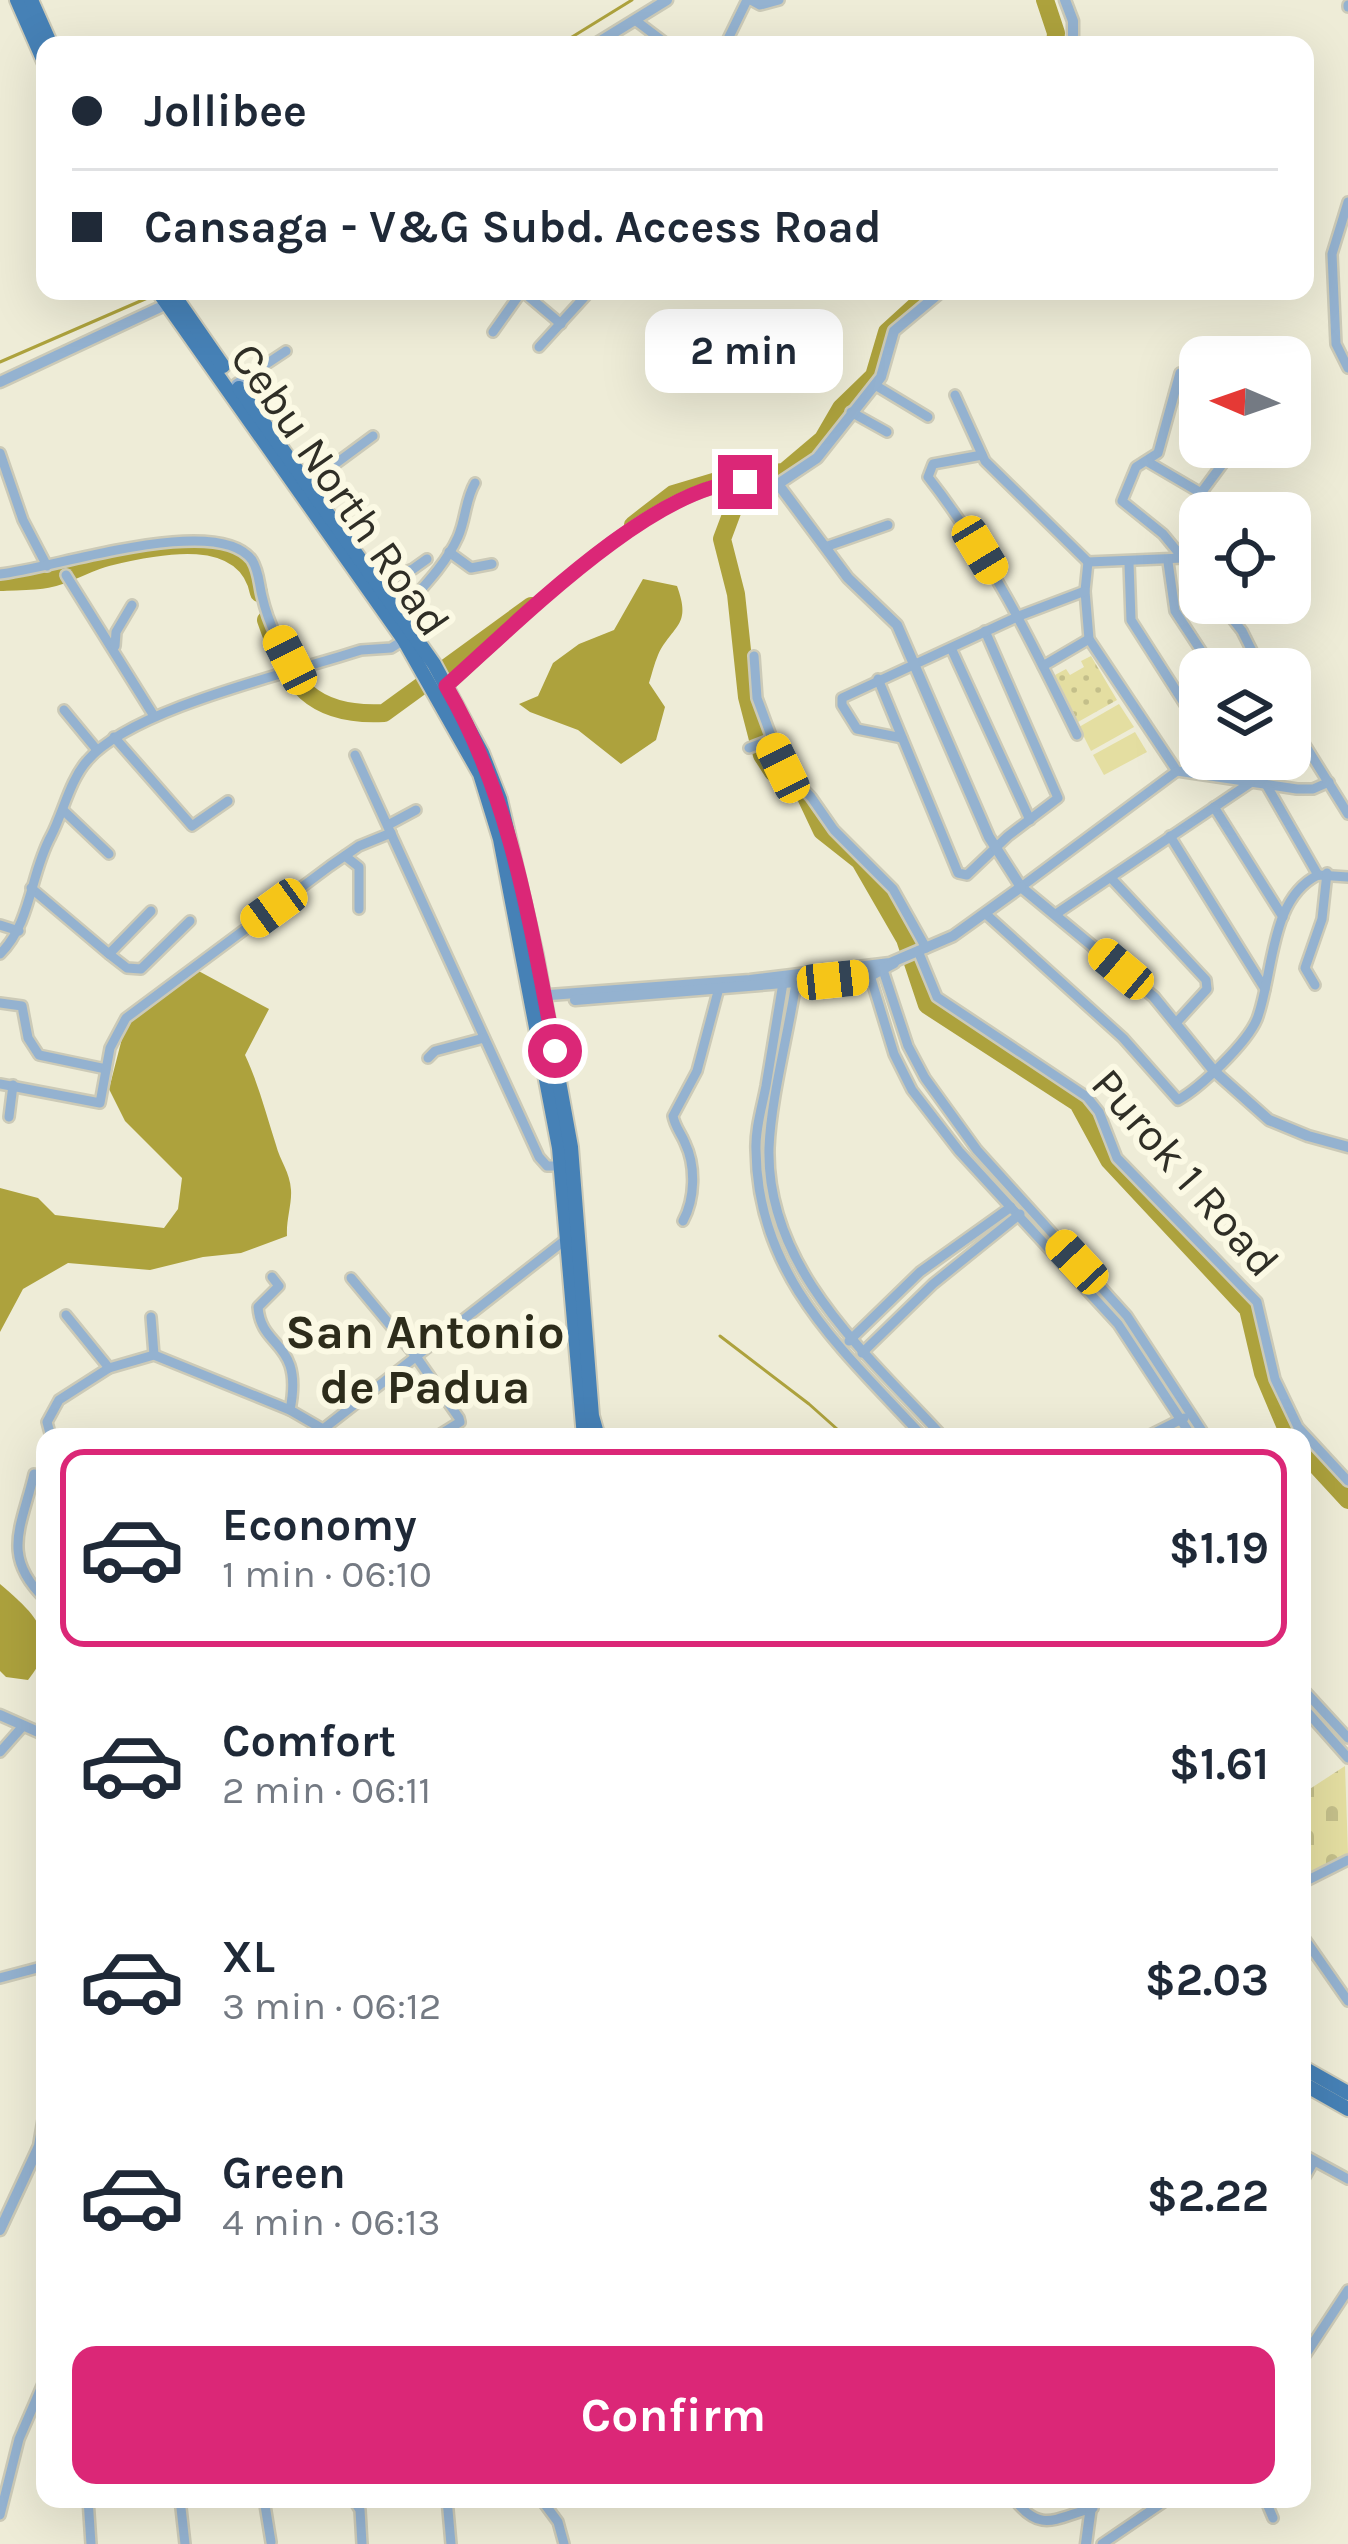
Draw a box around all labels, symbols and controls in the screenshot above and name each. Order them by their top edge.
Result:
text: Jollibee [144,85,307,137]
text: Cansaga - V&G Subd. Access Road [144,201,882,253]
callout: 2 min [646,308,844,392]
text: 2 min [690,328,798,374]
street label: Cebu North Road [220,333,461,646]
north arrow [1179,336,1311,468]
map controls [1179,336,1311,780]
route end [718,455,772,509]
button: locate [1179,492,1311,624]
car [946,510,1014,590]
car [258,620,322,700]
button: layers [1179,648,1311,780]
car [751,728,815,808]
car [234,872,314,944]
car [1082,932,1160,1006]
car [795,958,871,1002]
route start [528,1024,582,1078]
street label: Purok 1 Road [1081,1058,1290,1287]
car [1039,1223,1115,1301]
district label: San Antonio de Padua [285,1304,565,1415]
icon: car [78,1494,186,1602]
text: Economy [222,1499,417,1551]
text: $1.19 [1169,1522,1269,1574]
text: 1 min · 06:10 [222,1551,432,1597]
icon: car [78,1710,186,1818]
text: Comfort [222,1715,396,1767]
text: $1.61 [1169,1738,1269,1790]
text: 2 min · 06:11 [222,1767,431,1813]
icon: car [78,1926,186,2034]
text: XL [222,1931,275,1983]
text: $2.03 [1145,1954,1269,2006]
text: 3 min · 06:12 [222,1983,441,2029]
icon: car [78,2142,186,2250]
text: Green [222,2147,346,2199]
text: $2.22 [1147,2170,1269,2222]
text: 4 min · 06:13 [222,2199,441,2245]
button: Confirm [72,2346,1275,2484]

